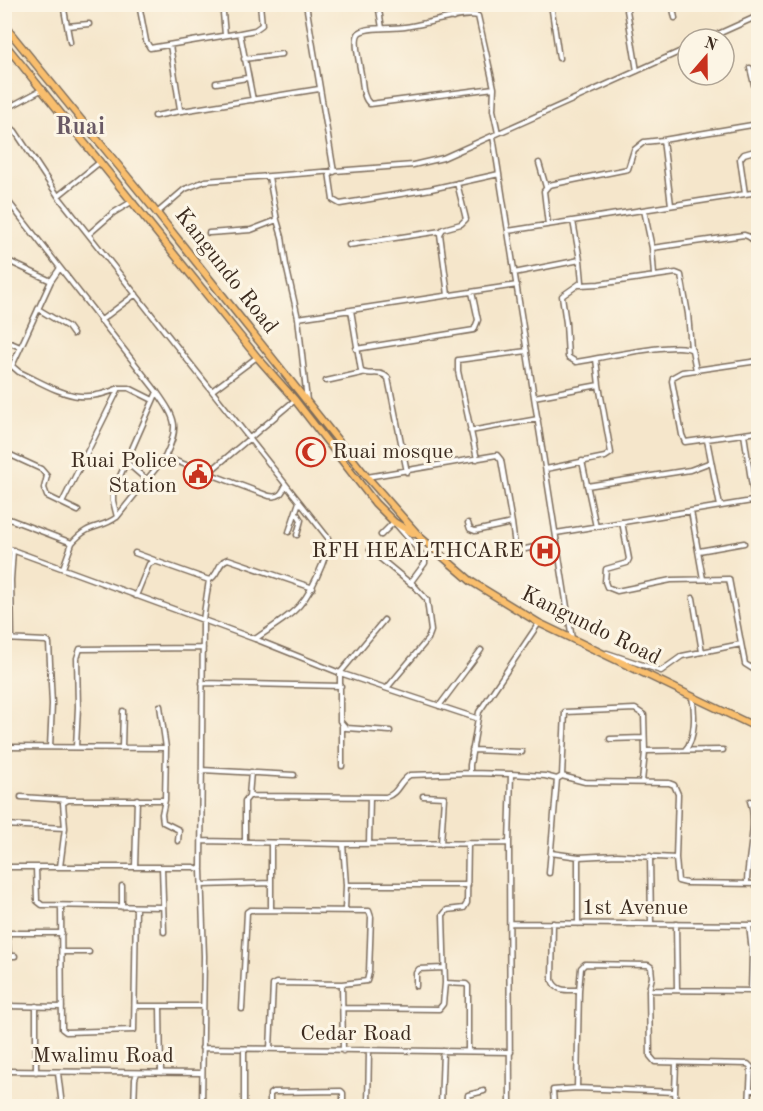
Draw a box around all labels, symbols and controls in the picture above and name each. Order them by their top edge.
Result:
north arrow [676,27,736,87]
text: N [702,35,720,55]
district label: Ruai [55,116,105,140]
street label: Kangundo Road [170,204,282,338]
mosque icon: Ruai mosque [295,436,327,468]
place label: Ruai mosque [332,441,453,463]
place label: Ruai Police Station [70,450,177,497]
public building icon: Ruai Police Station [182,458,214,490]
hospital icon: RFH HEALTHCARE [529,535,561,567]
place label: RFH HEALTHCARE [311,540,524,562]
street label: Kangundo Road [518,583,664,669]
street label: 1st Avenue [582,897,688,919]
street label: Cedar Road [300,1023,412,1045]
street label: Mwalimu Road [32,1045,174,1067]

